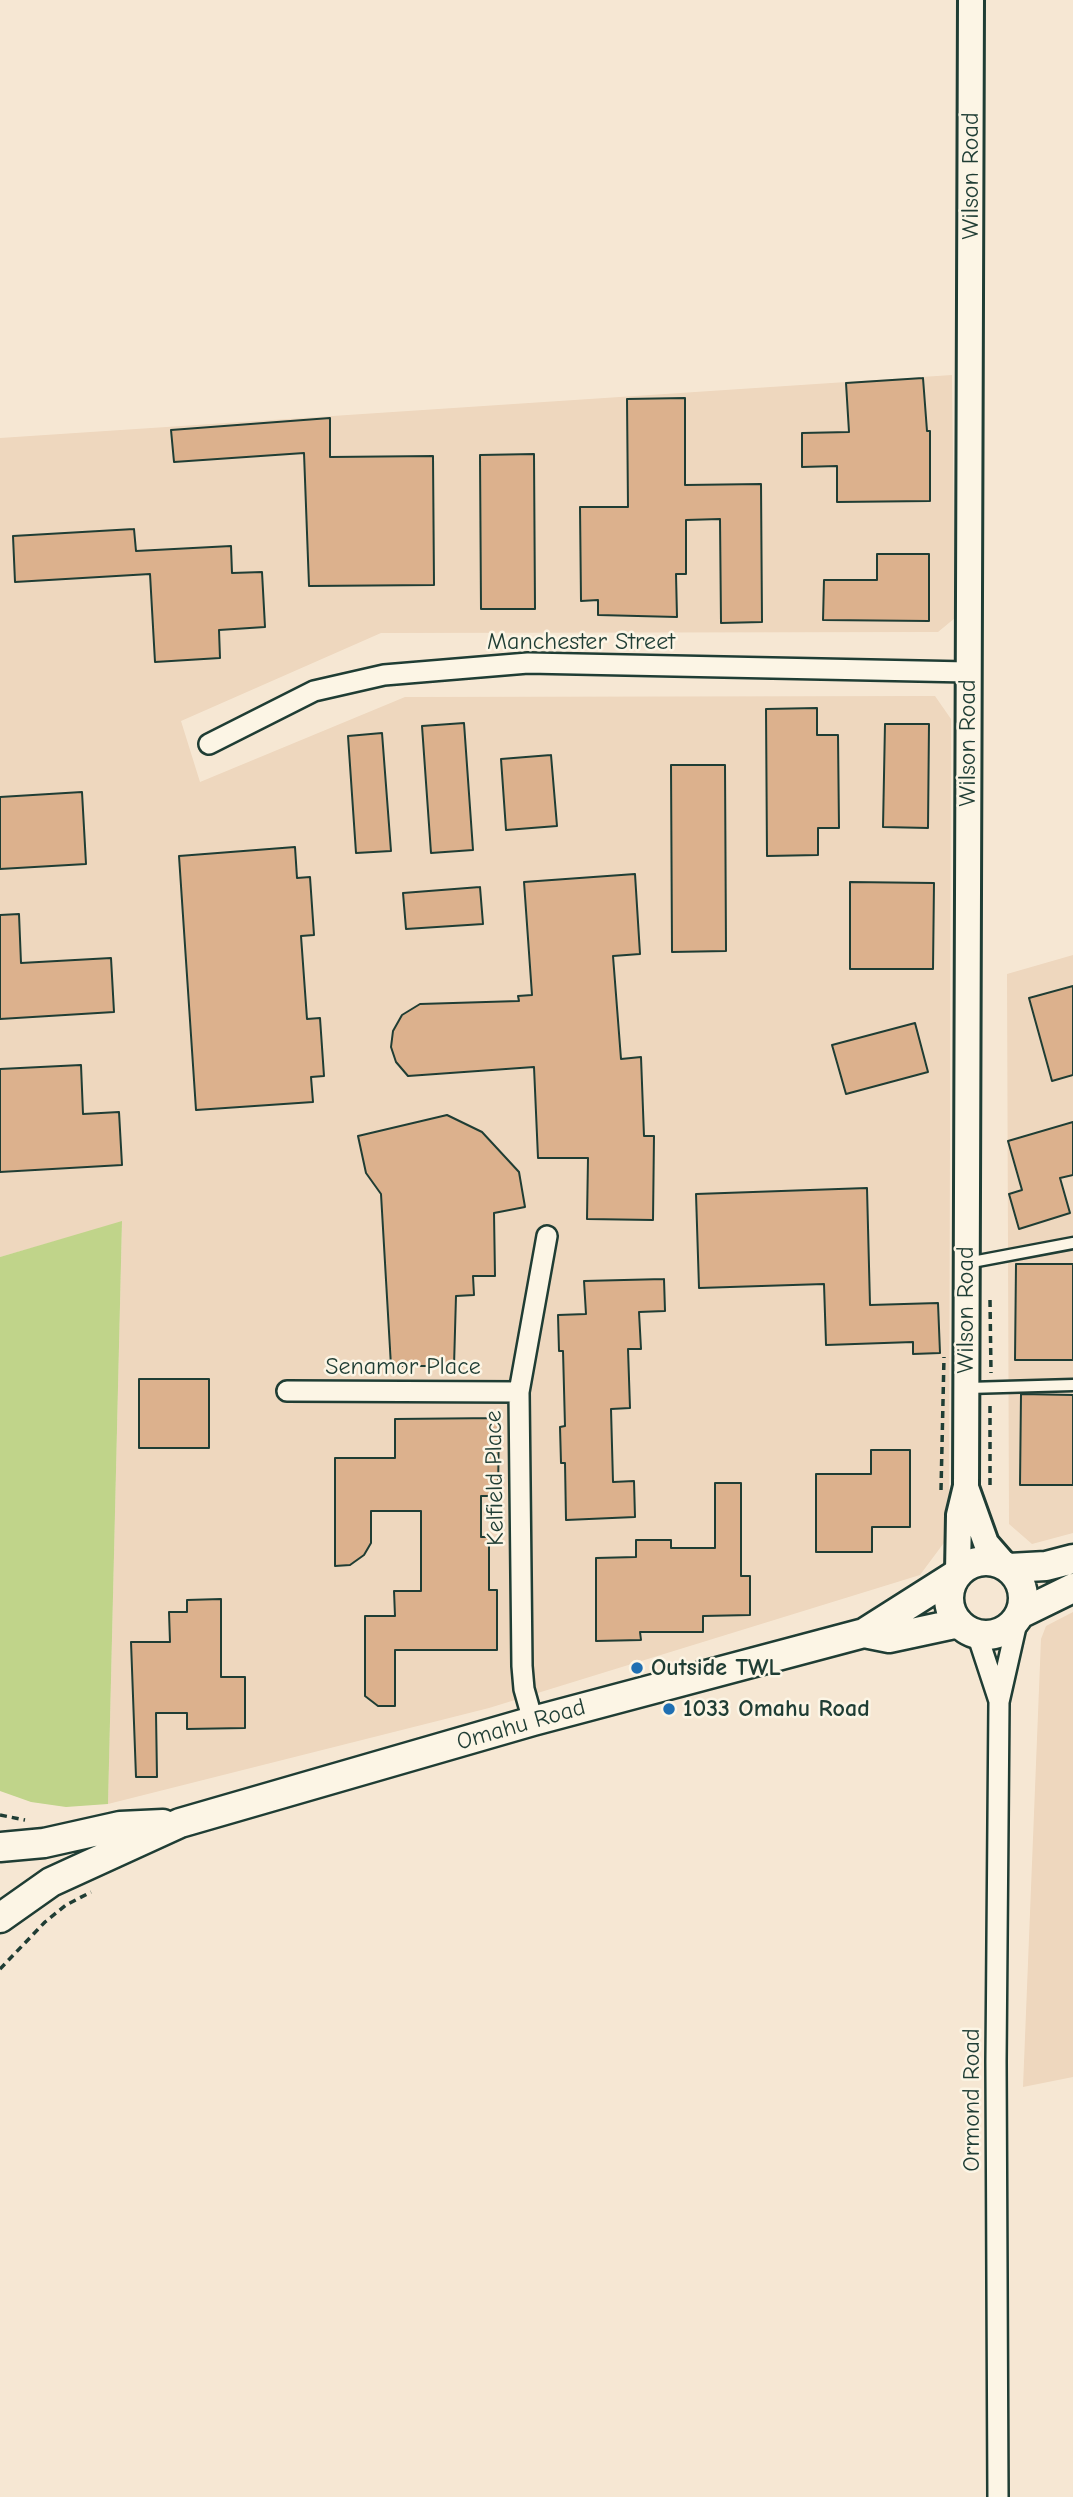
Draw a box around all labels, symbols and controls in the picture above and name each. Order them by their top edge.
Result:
street label: Wilson Road [957,112,985,240]
street label: Manchester Street [487,628,675,656]
street label: Wilson Road [954,679,982,807]
street label: Wilson Road [952,1246,980,1374]
street label: Senamor Place [325,1353,481,1381]
street label: Kelfield Place [479,1410,511,1546]
place label: Outside TWL [651,1654,781,1682]
marker: Outside TWL [629,1660,645,1676]
street label: Omahu Road [453,1693,589,1757]
place label: 1033 Omahu Road [683,1695,870,1723]
marker: 1033 Omahu Road [661,1701,677,1717]
street label: Ormond Road [958,2028,986,2172]

